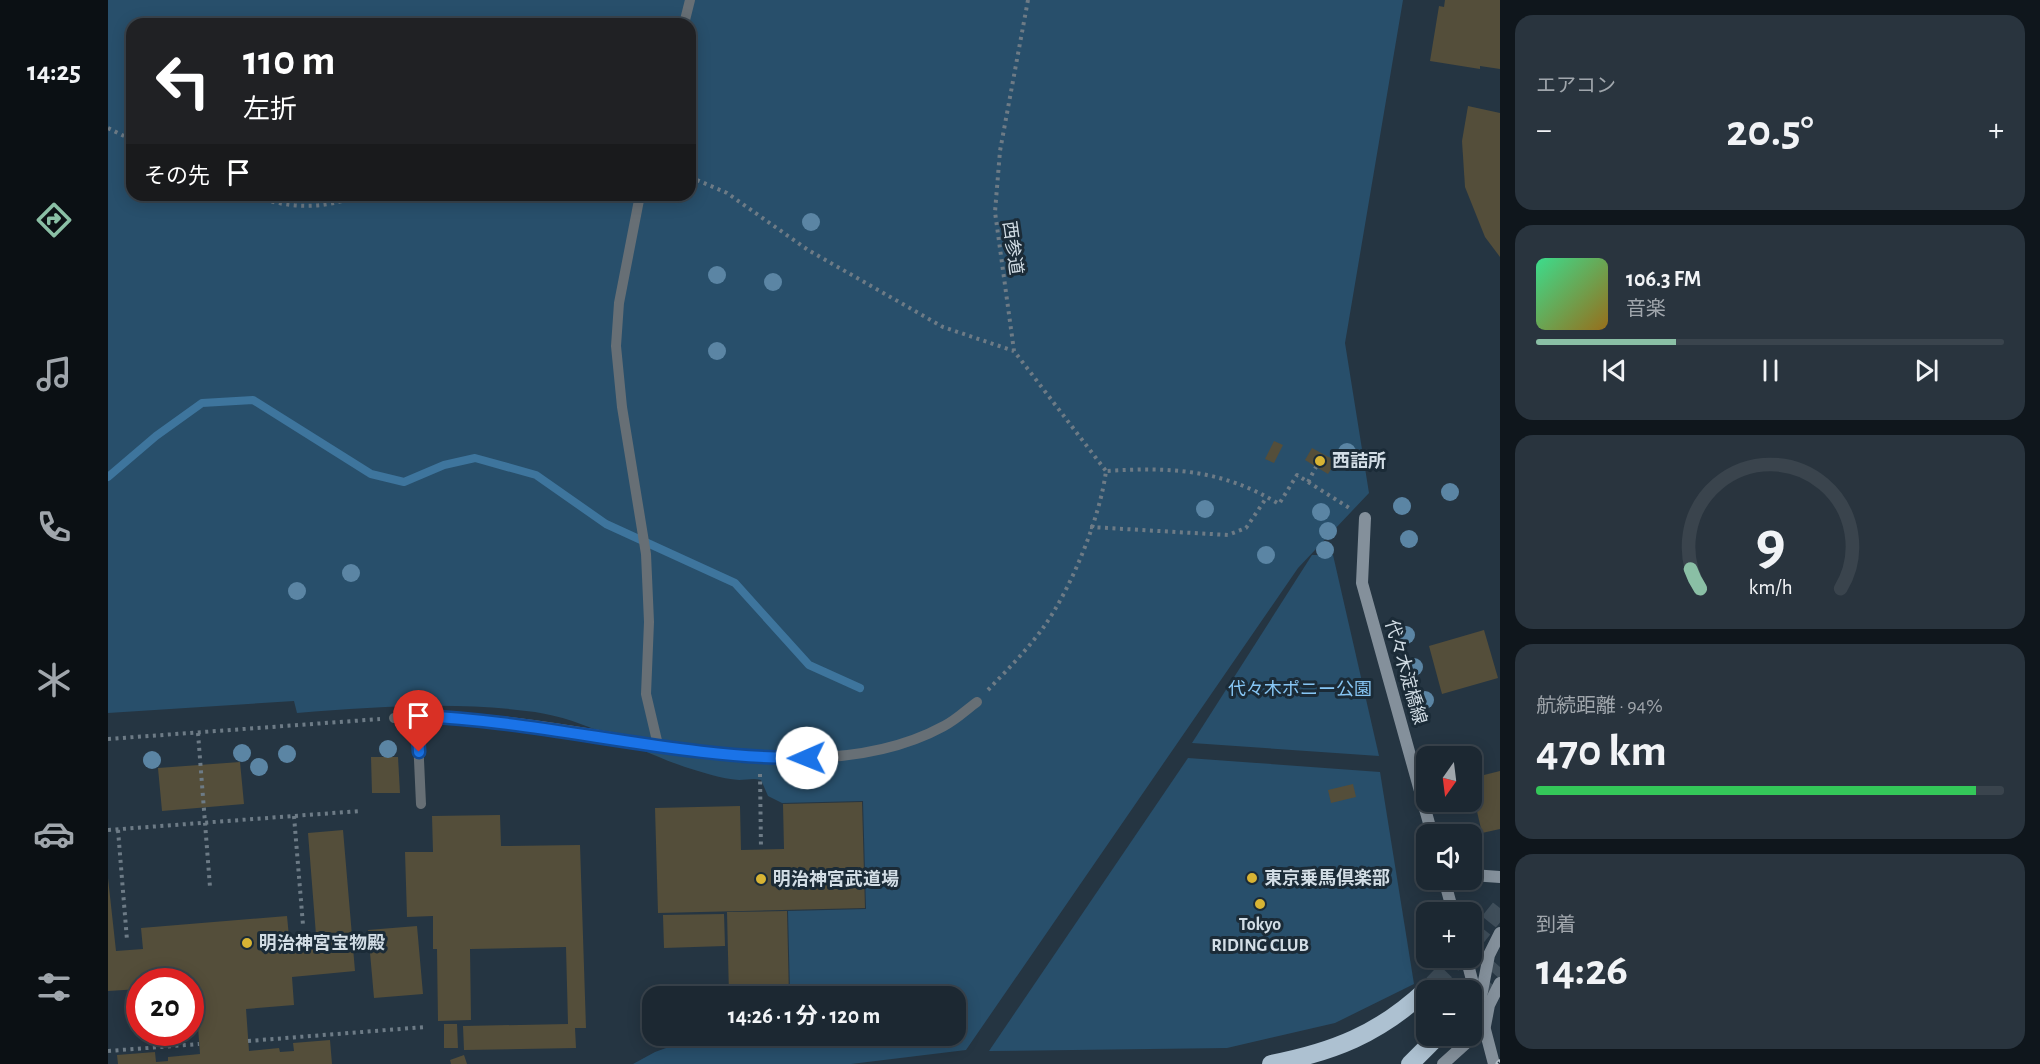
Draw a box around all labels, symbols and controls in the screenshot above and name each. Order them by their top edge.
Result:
text: 110 m [243,40,335,82]
icon: left [144,42,222,120]
text: 14:25 [27,58,81,85]
text: エアコン [1536,76,1616,96]
text: 左折 [243,96,297,123]
text: 20.5° [1726,109,1814,154]
text: − [1536,114,1552,147]
text: + [1988,114,2004,147]
icon: arrive [222,156,255,189]
text: その先 [144,165,210,187]
icon: directions [33,199,75,241]
street label: 西参道 [999,220,1027,276]
text: 106.3 FM [1626,268,1701,290]
text: 音楽 [1626,299,1666,319]
icon: music [33,353,75,395]
icon: previous [1598,354,1631,387]
icon: pause [1754,354,1787,387]
icon: next [1910,354,1943,387]
place label: 西詰所 [1332,451,1386,471]
marker: 西詰所 [1313,454,1327,468]
icon: phone [33,506,75,548]
text: 9 [1755,513,1785,575]
text: km/h [1748,577,1792,598]
street label: 代々木淀橋線 [1382,617,1430,727]
icon: climate [33,659,75,701]
park label: 代々木ポニー公園 [1228,679,1372,699]
pin [393,690,444,752]
text: 航続距離 · 94% [1536,696,1663,716]
icon: arrive [402,699,435,732]
position arrow [775,726,839,790]
text: 470 km [1536,729,1667,774]
north arrow [1416,746,1482,812]
map controls [1416,746,1482,1046]
icon: car [33,813,75,855]
button: sound [1416,824,1482,890]
place label: 東京乗馬倶楽部 [1264,868,1390,888]
place label: 明治神宮武道場 [773,869,899,889]
marker: 東京乗馬倶楽部 [1245,871,1259,885]
marker: 明治神宮武道場 [754,872,768,886]
marker: Tokyo RIDING CLUB [1253,897,1267,911]
button: + [1416,902,1482,968]
text: 到着 [1536,915,1576,935]
place label: Tokyo RIDING CLUB [1211,916,1309,955]
place label: 明治神宮宝物殿 [259,933,385,953]
marker: 明治神宮宝物殿 [240,936,254,950]
text: 14:26 [1536,948,1628,993]
icon: filters [33,966,75,1008]
speed limit sign: 20 [126,968,204,1046]
button: − [1416,980,1482,1046]
text: 14:26 · 1 分 · 120 m [728,1005,880,1027]

